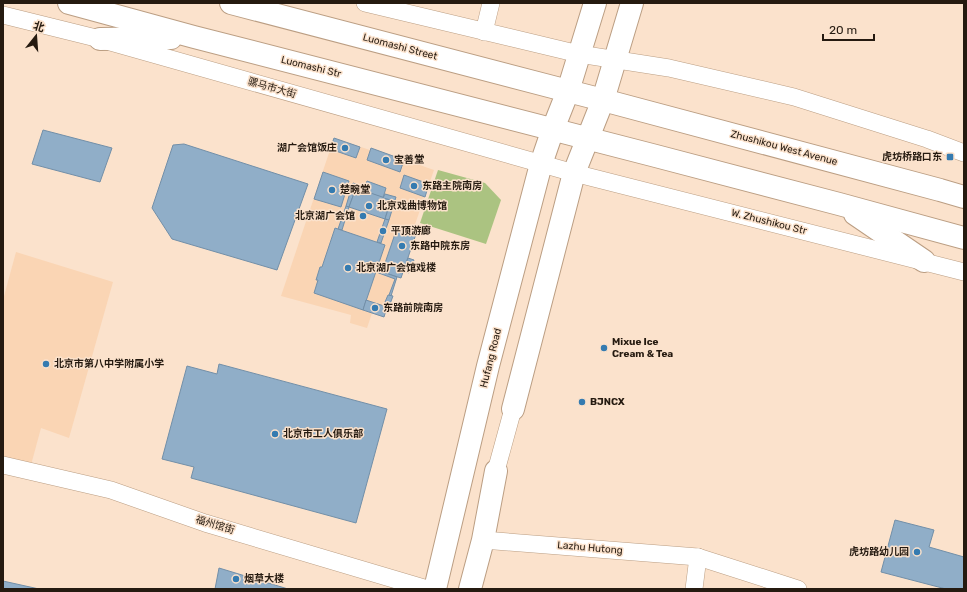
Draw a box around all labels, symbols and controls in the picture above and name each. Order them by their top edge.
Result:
north arrow [16,16,56,56]
scale bar [823,16,874,42]
text: 北 [32,19,46,35]
text: 20 m [829,23,857,37]
street label: Luomashi Street [361,31,439,63]
street label: Luomashi Str [280,54,343,80]
street label: 骡马市大街 [246,75,298,101]
street label: Zhushikou West Avenue [729,128,839,168]
place label: 湖广会馆饭庄 [277,142,337,154]
marker: 湖广会馆饭庄 [340,143,350,153]
place label: 虎坊桥路口东 [882,151,942,163]
marker: 虎坊桥路口东 [945,152,955,162]
place label: 宝善堂 [394,154,424,166]
marker: 宝善堂 [381,155,391,165]
place label: 东路主院南房 [422,180,482,192]
marker: 东路主院南房 [409,181,419,191]
place label: 楚畹堂 [340,184,370,196]
marker: 楚畹堂 [327,185,337,195]
place label: 北京戏曲博物馆 [377,199,447,212]
marker: 北京戏曲博物馆 [364,201,374,211]
street label: W. Zhushikou Str [730,207,808,237]
place label: 北京湖广会馆 [295,210,355,222]
marker: 北京湖广会馆 [358,211,368,221]
place label: 平顶游廊 [391,225,431,237]
marker: 平顶游廊 [378,226,388,236]
place label: 东路中院东房 [410,240,470,252]
marker: 东路中院东房 [397,241,407,251]
place label: 北京湖广会馆戏楼 [356,261,436,274]
marker: 北京湖广会馆戏楼 [343,263,353,273]
place label: 东路前院南房 [383,302,443,314]
marker: 东路前院南房 [370,303,380,313]
street label: Hufang Road [478,327,504,389]
place label: Mixue Ice Cream & Tea [612,336,673,360]
marker: Mixue Ice Cream & Tea [599,343,609,353]
place label: 北京市第八中学附属小学 [54,358,164,370]
marker: 北京市第八中学附属小学 [41,359,51,369]
place label: BJNCX [590,396,625,408]
marker: BJNCX [577,397,587,407]
place label: 北京市工人俱乐部 [283,428,363,440]
marker: 北京市工人俱乐部 [270,429,280,439]
street label: 福州馆街 [194,513,236,537]
street label: Lazhu Hutong [557,539,623,557]
place label: 虎坊路幼儿园 [849,545,909,558]
marker: 虎坊路幼儿园 [912,547,922,557]
place label: 烟草大楼 [244,573,284,585]
marker: 烟草大楼 [231,574,241,584]

